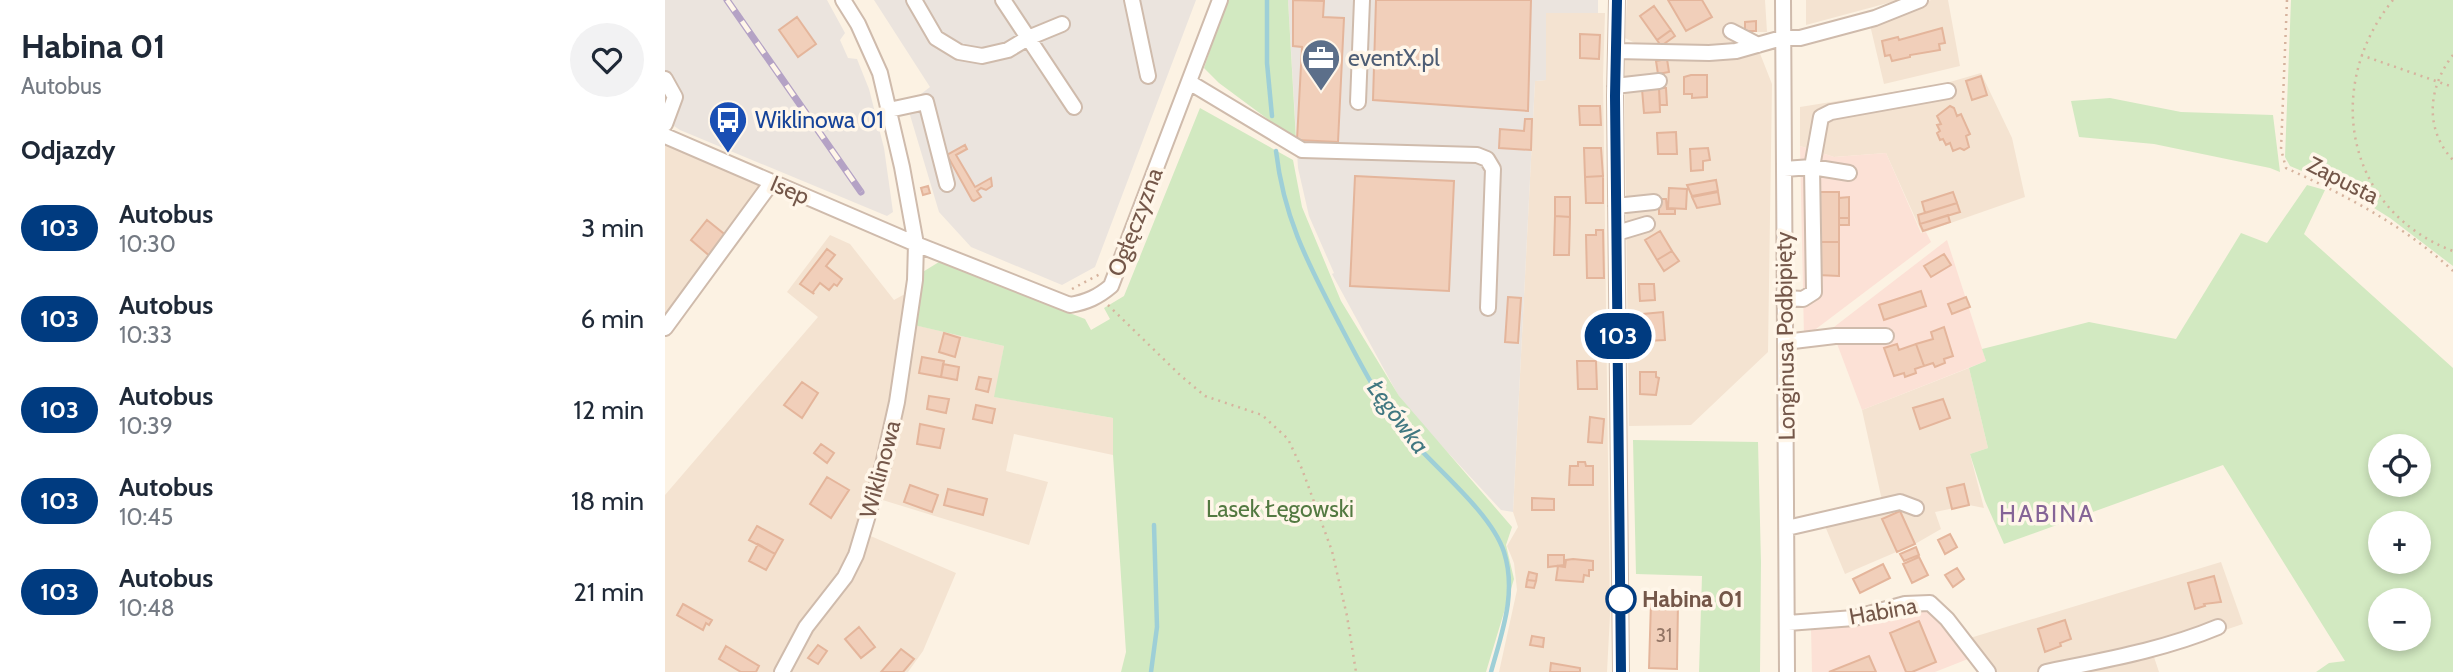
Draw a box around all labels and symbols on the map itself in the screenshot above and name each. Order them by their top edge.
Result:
office icon: eventX.pl [1300,37,1342,92]
place label: eventX.pl [1348,44,1440,72]
bus stop icon: Wiklinowa 01 [707,99,749,154]
place label: Wiklinowa 01 [755,106,884,134]
street label: Zapusta [2303,150,2383,210]
street label: Ogłęczyzna [1102,164,1168,280]
street label: Isep [766,169,814,211]
street label: Longinusa Podbipięty [1769,231,1801,441]
line badge: 103 [1578,313,1658,359]
water label: Łęgówka [1361,374,1435,459]
street label: Wiklinowa [854,417,906,521]
park label: Lasek Łęgowski [1206,495,1354,523]
district label: HABINA [1999,499,2095,528]
marker: Habina 01 [1606,584,1636,614]
place label: Habina 01 [1642,585,1743,613]
street label: Habina [1847,591,1919,631]
house number: 31 [1656,624,1672,647]

